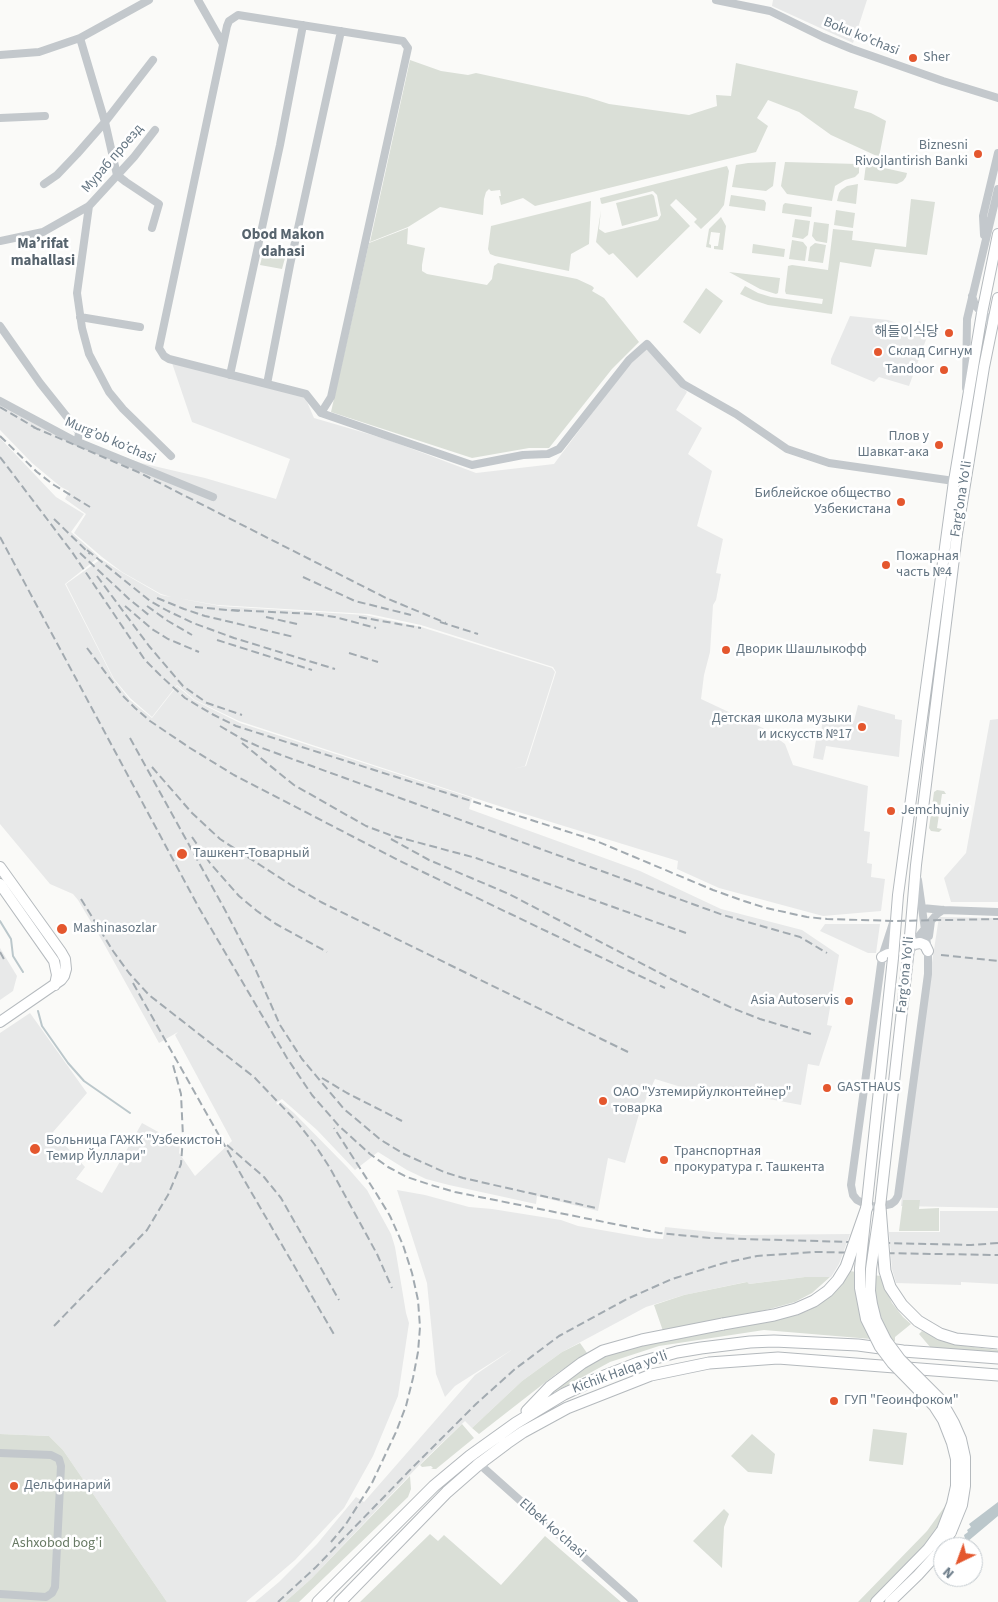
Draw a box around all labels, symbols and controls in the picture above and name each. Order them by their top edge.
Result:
street label: Boku ko'chasi [821,14,901,60]
place label: Sher [923,50,950,66]
marker: Sher [907,52,919,64]
street label: Мураб проезд [79,121,147,197]
place label: Biznesni Rivojlantirish Banki [855,138,968,170]
marker: Biznesni Rivojlantirish Banki [972,148,984,160]
district label: Obod Makon dahasi [242,227,324,262]
district label: Maʼrifat mahallasi [11,236,75,271]
place label: 해들이식당 [875,325,939,341]
marker: 해들이식당 [943,327,955,339]
place label: Склад Сигнум [888,344,973,360]
marker: Склад Сигнум [872,346,884,358]
place label: Tandoor [885,362,934,378]
marker: Tandoor [938,364,950,376]
street label: Murg’ob ko’chasi [62,414,158,468]
place label: Плов у Шавкат-ака [858,429,929,462]
marker: Плов у Шавкат-ака [933,439,945,451]
street label: Farg'ona Yo'li [948,460,976,538]
place label: Библейское общество Узбекистана [755,486,891,518]
marker: Библейское общество Узбекистана [895,496,907,508]
place label: Пожарная часть №4 [896,549,959,582]
marker: Пожарная часть №4 [880,559,892,571]
place label: Дворик Шашлыкофф [736,642,867,658]
marker: Дворик Шашлыкофф [720,644,732,656]
place label: Детская школа музыки и искусств №17 [712,711,852,744]
marker: Детская школа музыки и искусств №17 [856,721,868,733]
place label: Jemchujniy [901,803,969,819]
marker: Jemchujniy [885,805,897,817]
place label: Ташкент-Товарный [193,846,310,862]
marker: Ташкент-Товарный [175,847,189,861]
place label: Mashinasozlar [73,921,157,937]
marker: Mashinasozlar [55,922,69,936]
street label: Farg'ona Yo'li [894,936,918,1014]
place label: Asia Autoservis [751,993,839,1009]
marker: Asia Autoservis [843,995,855,1007]
place label: GASTHAUS [837,1080,901,1096]
marker: GASTHAUS [821,1082,833,1094]
place label: ОАО "Узтемирйулконтейнер" товарка [613,1085,791,1118]
marker: ОАО "Узтемирйулконтейнер" товарка [597,1095,609,1107]
place label: Больница ГАЖК "Узбекистон Темир Йуллари" [46,1133,222,1166]
marker: Больница ГАЖК "Узбекистон Темир Йуллари" [28,1142,42,1156]
place label: Транспортная прокуратура г. Ташкента [674,1144,825,1176]
marker: Транспортная прокуратура г. Ташкента [658,1154,670,1166]
street label: Kichik Halqa yo'li [570,1348,670,1398]
place label: ГУП "Геоинфоком" [844,1393,959,1409]
marker: ГУП "Геоинфоком" [828,1395,840,1407]
place label: Дельфинарий [24,1478,111,1494]
marker: Дельфинарий [8,1480,20,1492]
street label: Elbek ko'chasi [515,1496,589,1562]
park label: Ashxobod bog'i [12,1536,102,1552]
north arrow [933,1537,983,1587]
text: N [938,1562,959,1583]

